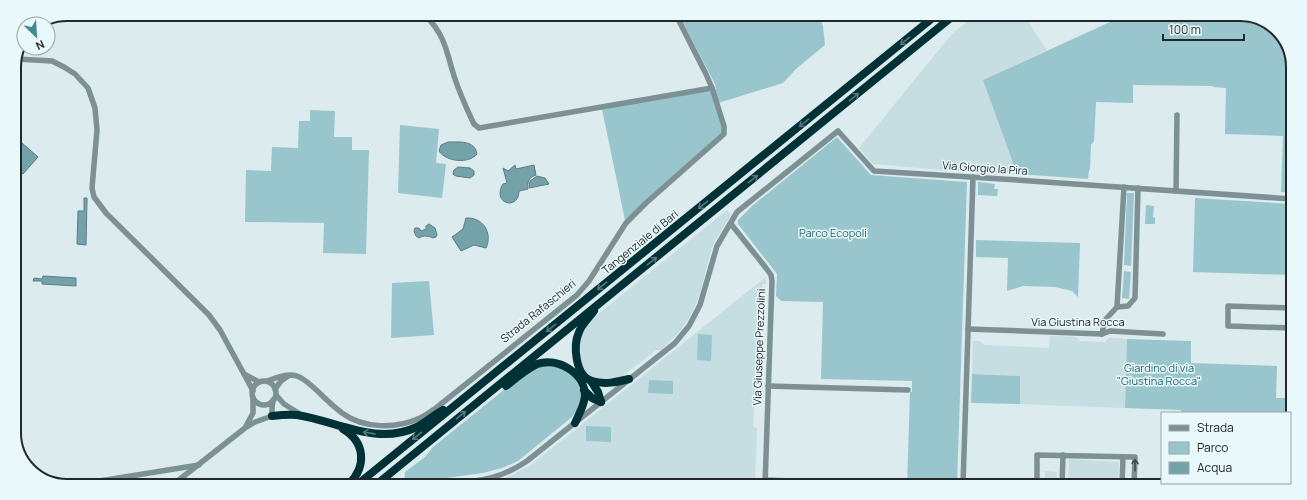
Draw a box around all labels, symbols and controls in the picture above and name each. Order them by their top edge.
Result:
north arrow [16,16,56,56]
scale bar [1163,16,1244,42]
text: 100 m [1169,21,1201,38]
one-way arrow [899,36,910,45]
text: N [34,37,47,54]
one-way arrow [849,92,860,101]
one-way arrow [799,118,809,127]
street label: Via Giorgio la Pira [942,157,1028,178]
one-way arrow [748,174,759,183]
one-way arrow [698,200,709,209]
street label: Tangenziale di Bari [598,206,681,277]
park label: Parco Ecopoli [799,225,867,240]
one-way arrow [647,256,658,265]
street label: Strada Rafaschieri [497,276,578,346]
one-way arrow [597,282,608,291]
street label: Via Giuseppe Prezzolini [749,288,768,406]
street label: Via Giustina Rocca [1031,314,1125,329]
one-way arrow [545,324,556,332]
park label: Giardino di via "Giustina Rocca" [1117,360,1201,388]
one-way arrow [456,411,467,420]
legend [1161,412,1291,484]
text: Strada [1197,419,1234,436]
one-way arrow [363,429,376,437]
one-way arrow [412,432,423,441]
text: Parco [1197,439,1228,456]
one-way arrow [1131,459,1139,472]
text: Acqua [1197,459,1232,476]

